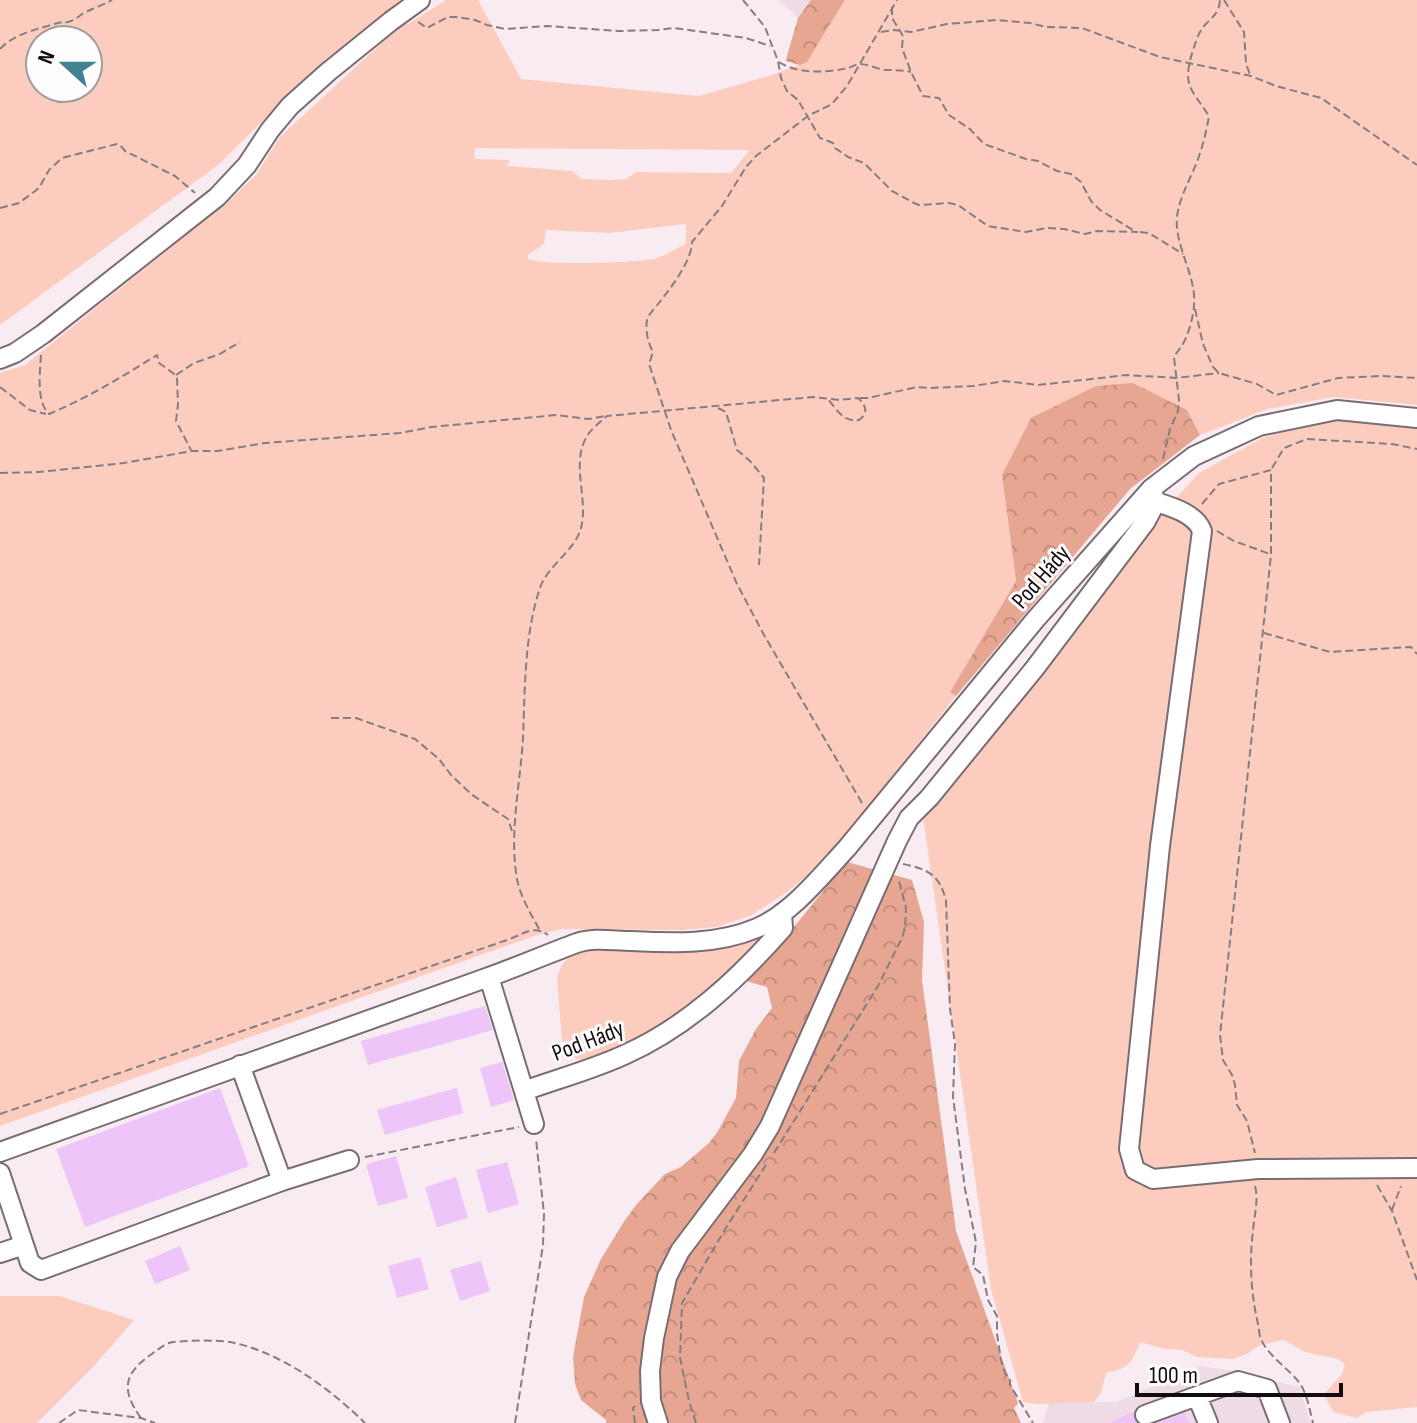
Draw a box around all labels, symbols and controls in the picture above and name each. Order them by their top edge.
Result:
north arrow [24,24,104,104]
text: N [32,47,61,68]
street label: Pod Hády [1006,539,1076,615]
street label: Pod Hády [548,1014,628,1068]
scale bar [1137,1347,1341,1397]
text: 100 m [1149,1361,1198,1390]

